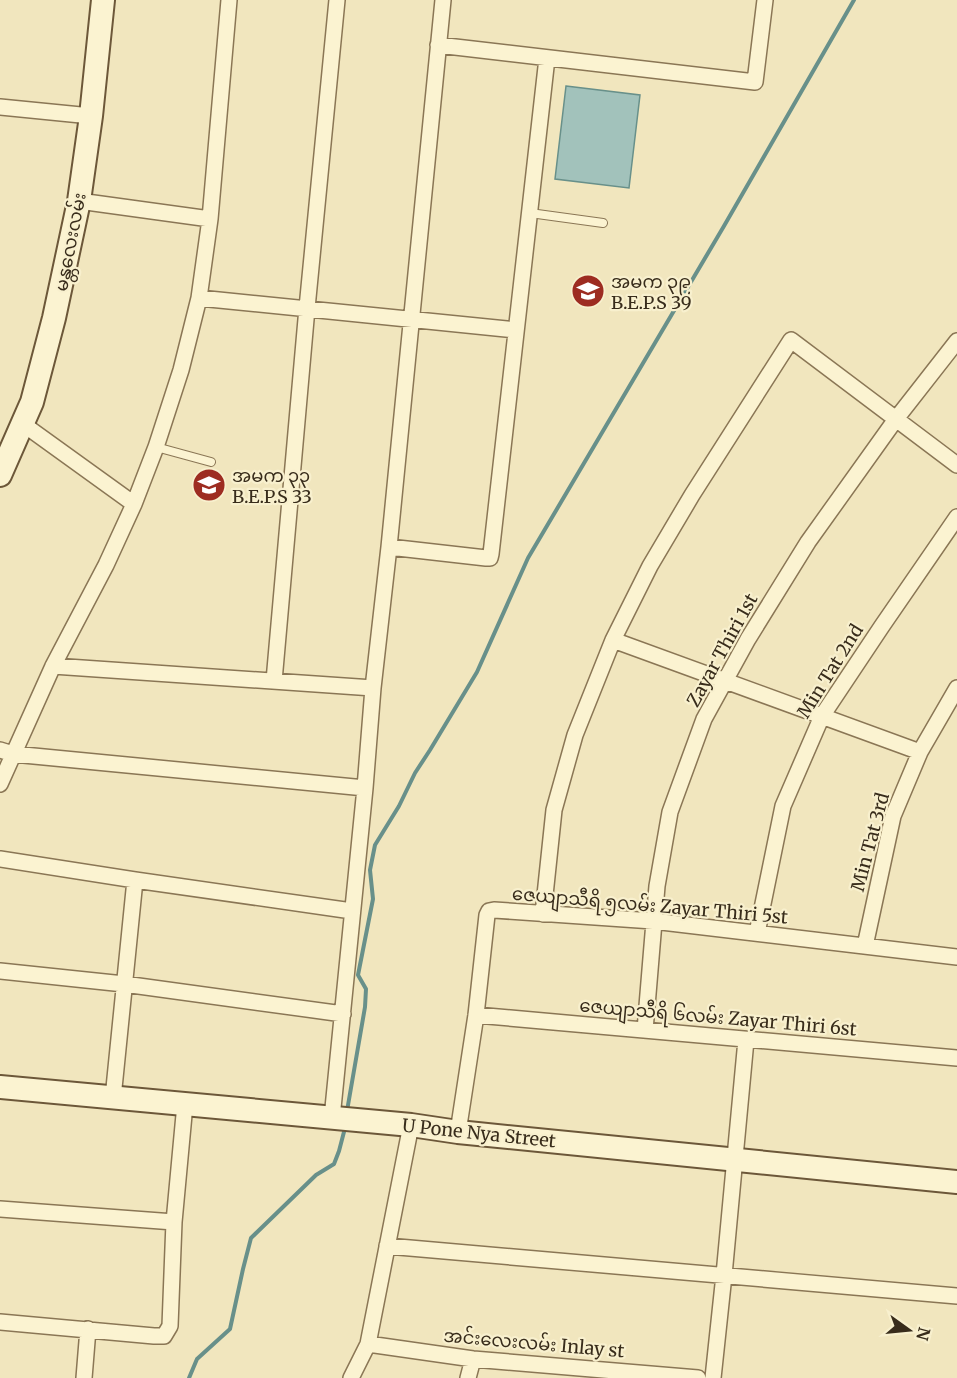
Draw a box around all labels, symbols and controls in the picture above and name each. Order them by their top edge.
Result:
street label: မန္တလေးလမ်း [48,191,95,294]
place label: အမက ၃၉ B.E.P.S 39 [611,270,692,314]
school or university icon: အမက ၃၉ B.E.P.S 39 [570,273,606,309]
place label: အမက ၃၃ B.E.P.S 33 [232,464,312,508]
school or university icon: အမက ၃၃ B.E.P.S 33 [191,467,227,503]
street label: Zayar Thiri 1st [681,589,763,711]
street label: Min Tat 2nd [792,620,868,722]
street label: Min Tat 3rd [846,790,894,894]
street label: ဇေယျာသီရိ ၅လမ်း Zayar Thiri 5st [511,879,789,932]
street label: ဇေယျာသီရိ ၆လမ်း Zayar Thiri 6st [578,991,858,1045]
street label: U Pone Nya Street [401,1113,557,1153]
north arrow [879,1300,939,1360]
street label: အင်းလေးလမ်း Inlay st [443,1323,626,1362]
text: N [912,1325,935,1343]

